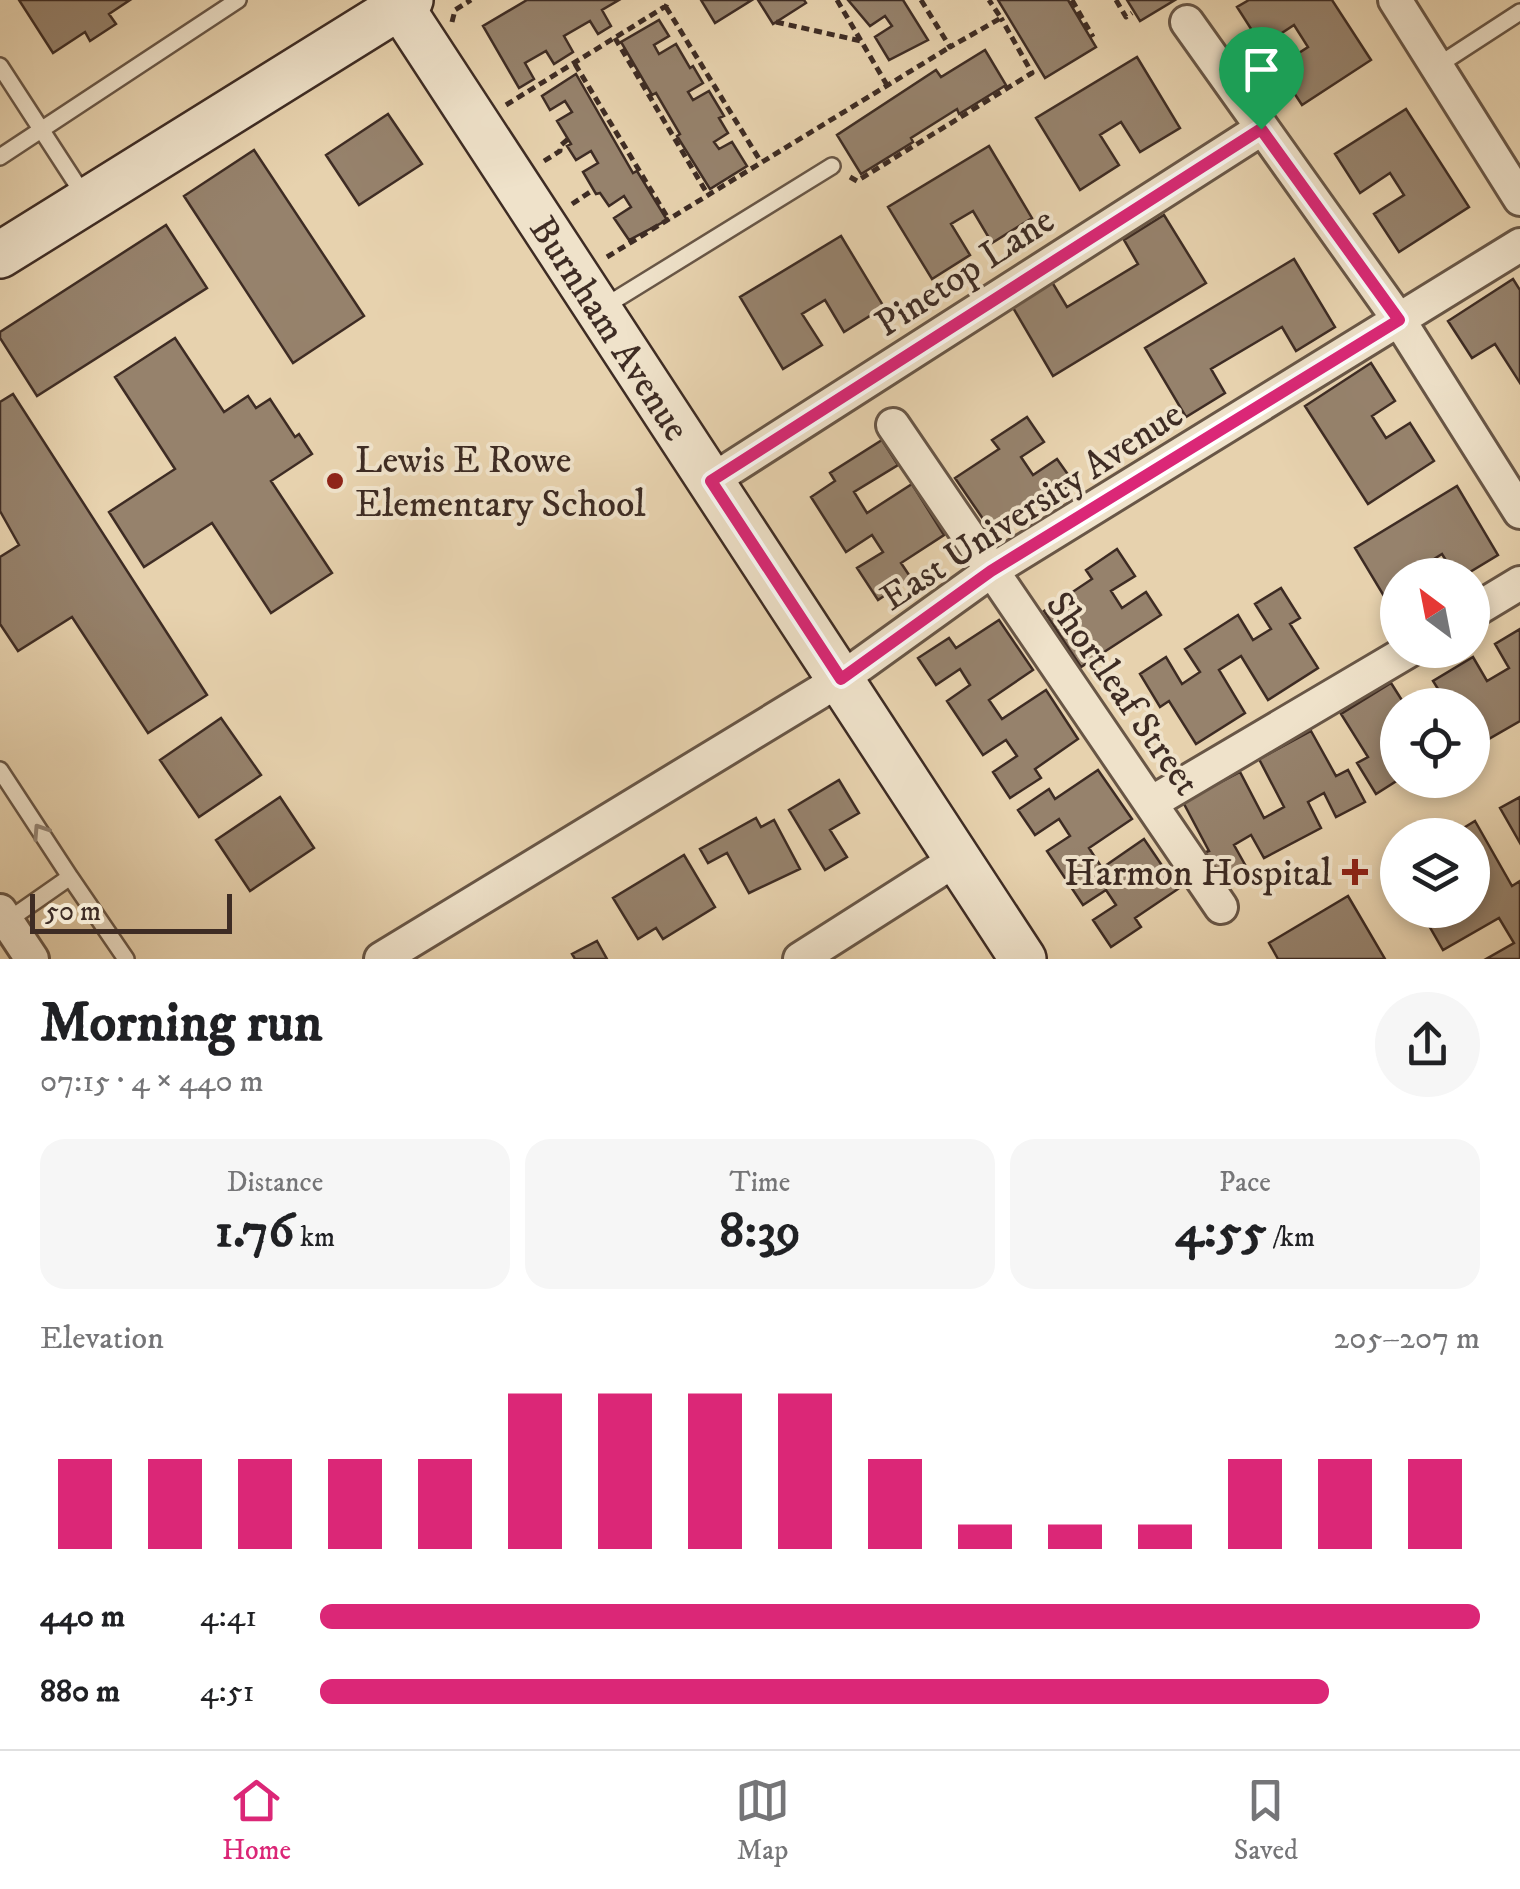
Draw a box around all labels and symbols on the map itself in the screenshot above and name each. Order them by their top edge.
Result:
pin [1219,27,1304,130]
street label: Pinetop Lane [866,197,1064,348]
street label: Burnham Avenue [518,208,700,451]
street label: East University Avenue [872,391,1192,622]
place label: Lewis E Rowe Elementary School [355,437,646,529]
marker: Lewis E Rowe Elementary School [324,470,346,492]
north arrow [1380,558,1490,668]
street label: Shortleaf Street [1035,583,1210,805]
one-way arrow [34,824,53,842]
place label: Harmon Hospital [1064,850,1333,898]
marker: Harmon Hospital [1342,859,1368,885]
scale bar [30,889,232,934]

